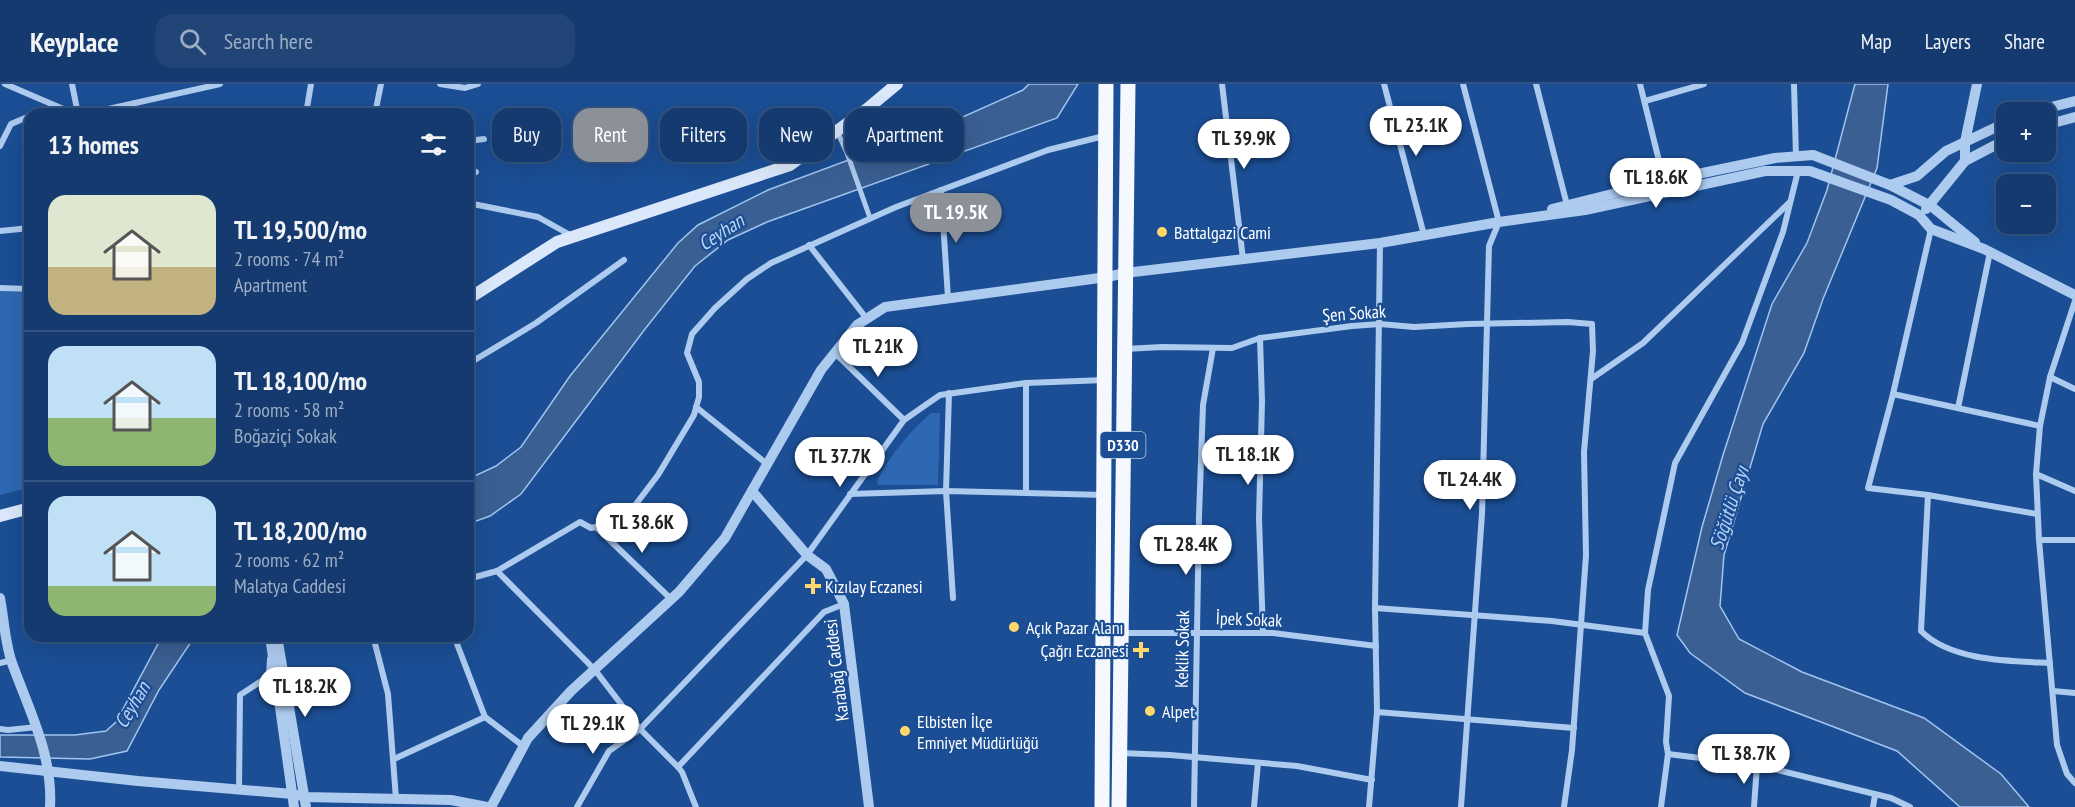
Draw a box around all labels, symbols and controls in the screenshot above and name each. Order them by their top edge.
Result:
search box [155,14,575,68]
text: Keyplace [30,23,119,60]
icon: search [176,25,209,58]
text: Search here [224,27,313,55]
text: Map [1861,28,1892,55]
text: Layers [1925,28,1971,55]
text: Share [2004,28,2045,55]
map controls [1996,102,2056,234]
button: + [1996,102,2056,162]
pin: TL 23.1K [1354,106,1478,157]
chip: Buy [492,108,561,162]
chip: Rent [573,108,648,162]
chip: Filters [660,108,747,162]
chip: New [759,108,833,162]
chip: Apartment [845,108,964,162]
text: TL 23.1K [1384,112,1448,138]
pin: TL 39.9K [1182,119,1306,170]
text: TL 39.9K [1212,125,1276,151]
text: 13 homes [48,128,139,161]
icon: filters [417,128,450,161]
pin: TL 18.6K [1594,158,1718,209]
text: TL 18.6K [1624,164,1688,190]
button: − [1996,174,2056,234]
pin: TL 19.5K [894,193,1018,244]
text: TL 19.5K [924,199,988,225]
water label: Ceyhan [693,207,750,256]
text: TL 19,500/mo [234,213,367,246]
icon: home [96,219,168,291]
place label: Battalgazi Cami [1174,221,1271,244]
marker: Battalgazi Cami [1155,225,1169,239]
text: 2 rooms · 74 m² [234,246,344,272]
text: Apartment [234,272,307,298]
street label: Şen Sokak [1322,299,1386,327]
pin: TL 21K [829,327,927,378]
text: TL 21K [853,333,903,359]
text: TL 18,100/mo [234,364,367,397]
icon: home [96,370,168,442]
text: 2 rooms · 58 m² [234,397,344,423]
text: Boğaziçi Sokak [234,423,337,449]
road number: D330 [1100,432,1146,458]
pin: TL 18.1K [1186,435,1310,486]
pin: TL 37.7K [778,437,902,488]
text: TL 18.1K [1216,441,1280,467]
text: TL 37.7K [809,443,871,469]
pin: TL 24.4K [1408,460,1532,511]
water label: Söğütlü Çayı [1703,461,1755,553]
text: TL 24.4K [1438,466,1502,492]
pin: TL 38.6K [580,503,704,554]
text: TL 38.6K [610,509,674,535]
text: TL 18,200/mo [234,514,367,547]
icon: home [96,520,168,592]
pin: TL 28.4K [1124,525,1248,576]
text: TL 28.4K [1154,531,1218,557]
text: 2 rooms · 62 m² [234,547,344,573]
text: Malatya Caddesi [234,573,346,599]
place label: Kızılay Eczanesi [825,575,923,598]
marker: Kızılay Eczanesi [806,579,820,593]
street label: İpek Sokak [1215,606,1283,632]
street label: Keklik Sokak [1170,610,1194,688]
place label: Açık Pazar Alanı [1026,616,1124,639]
street label: Karabağ Caddesi [818,618,854,722]
marker: Açık Pazar Alanı [1007,620,1021,634]
place label: Çağrı Eczanesi [1040,639,1129,662]
marker: Çağrı Eczanesi [1134,643,1148,657]
pin: TL 18.2K [243,667,367,718]
text: TL 18.2K [273,673,337,699]
water label: Ceyhan [108,676,157,733]
place label: Alpet [1162,700,1195,723]
pin: TL 29.1K [531,704,655,755]
marker: Alpet [1143,704,1157,718]
text: TL 29.1K [561,710,625,736]
place label: Elbisten İlçe Emniyet Müdürlüğü [917,710,1039,754]
marker: Elbisten İlçe Emniyet Müdürlüğü [898,724,912,738]
pin: TL 38.7K [1682,734,1806,785]
text: TL 38.7K [1712,740,1776,766]

